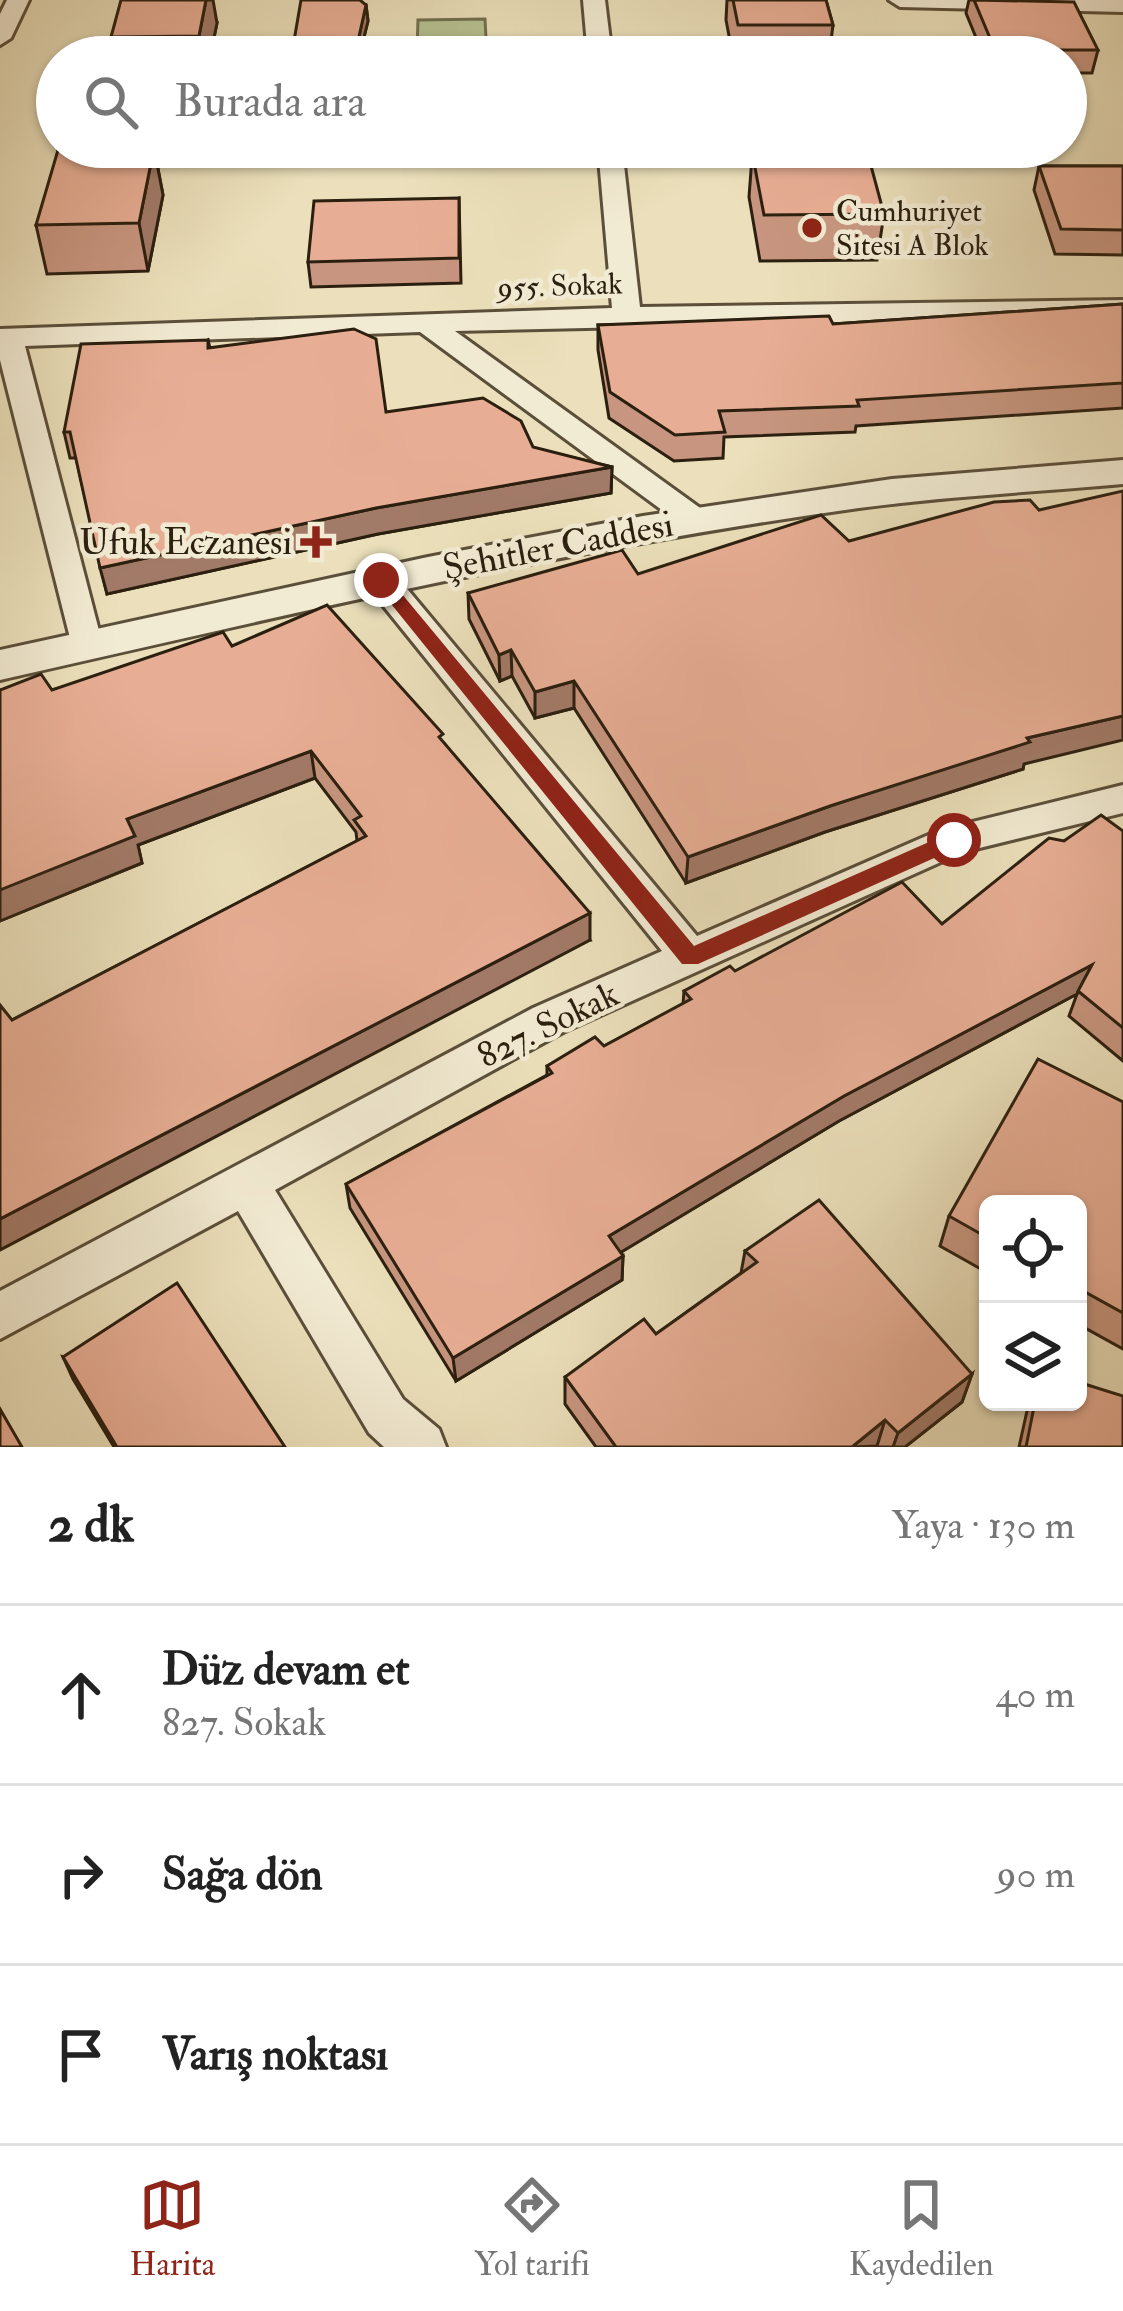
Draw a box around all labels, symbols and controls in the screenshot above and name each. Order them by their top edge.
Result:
search box [36,36,1087,168]
icon: search [78,69,144,135]
text: Burada ara [174,74,366,130]
place label: Cumhuriyet Sitesi A Blok [836,193,989,264]
marker: Cumhuriyet Sitesi A Blok [799,215,825,241]
street label: 955. Sokak [495,265,623,307]
street label: Şehitler Caddesi [439,502,677,590]
place label: Ufuk Eczanesi [79,520,292,565]
marker: Ufuk Eczanesi [303,529,329,555]
route end [354,553,408,607]
route start [927,813,981,867]
street label: 827. Sokak [470,972,626,1078]
map controls [979,1195,1087,1411]
button: locate [979,1195,1087,1303]
button: layers [979,1303,1087,1411]
text: 2 dk [48,1493,134,1557]
text: Yaya · 130 m [892,1501,1075,1550]
text: Düz devam et [162,1642,410,1698]
icon: ahead [48,1662,114,1728]
text: 40 m [996,1670,1075,1719]
text: 827. Sokak [162,1698,326,1747]
icon: right [48,1842,114,1908]
text: Sağa dön [162,1847,323,1903]
text: 90 m [997,1850,1075,1899]
icon: arrive [48,2022,114,2088]
text: Varış noktası [162,2027,388,2083]
tab: Harita [129,2172,215,2285]
tab: Yol tarifi [474,2172,590,2285]
tab: Kaydedilen [849,2172,993,2285]

